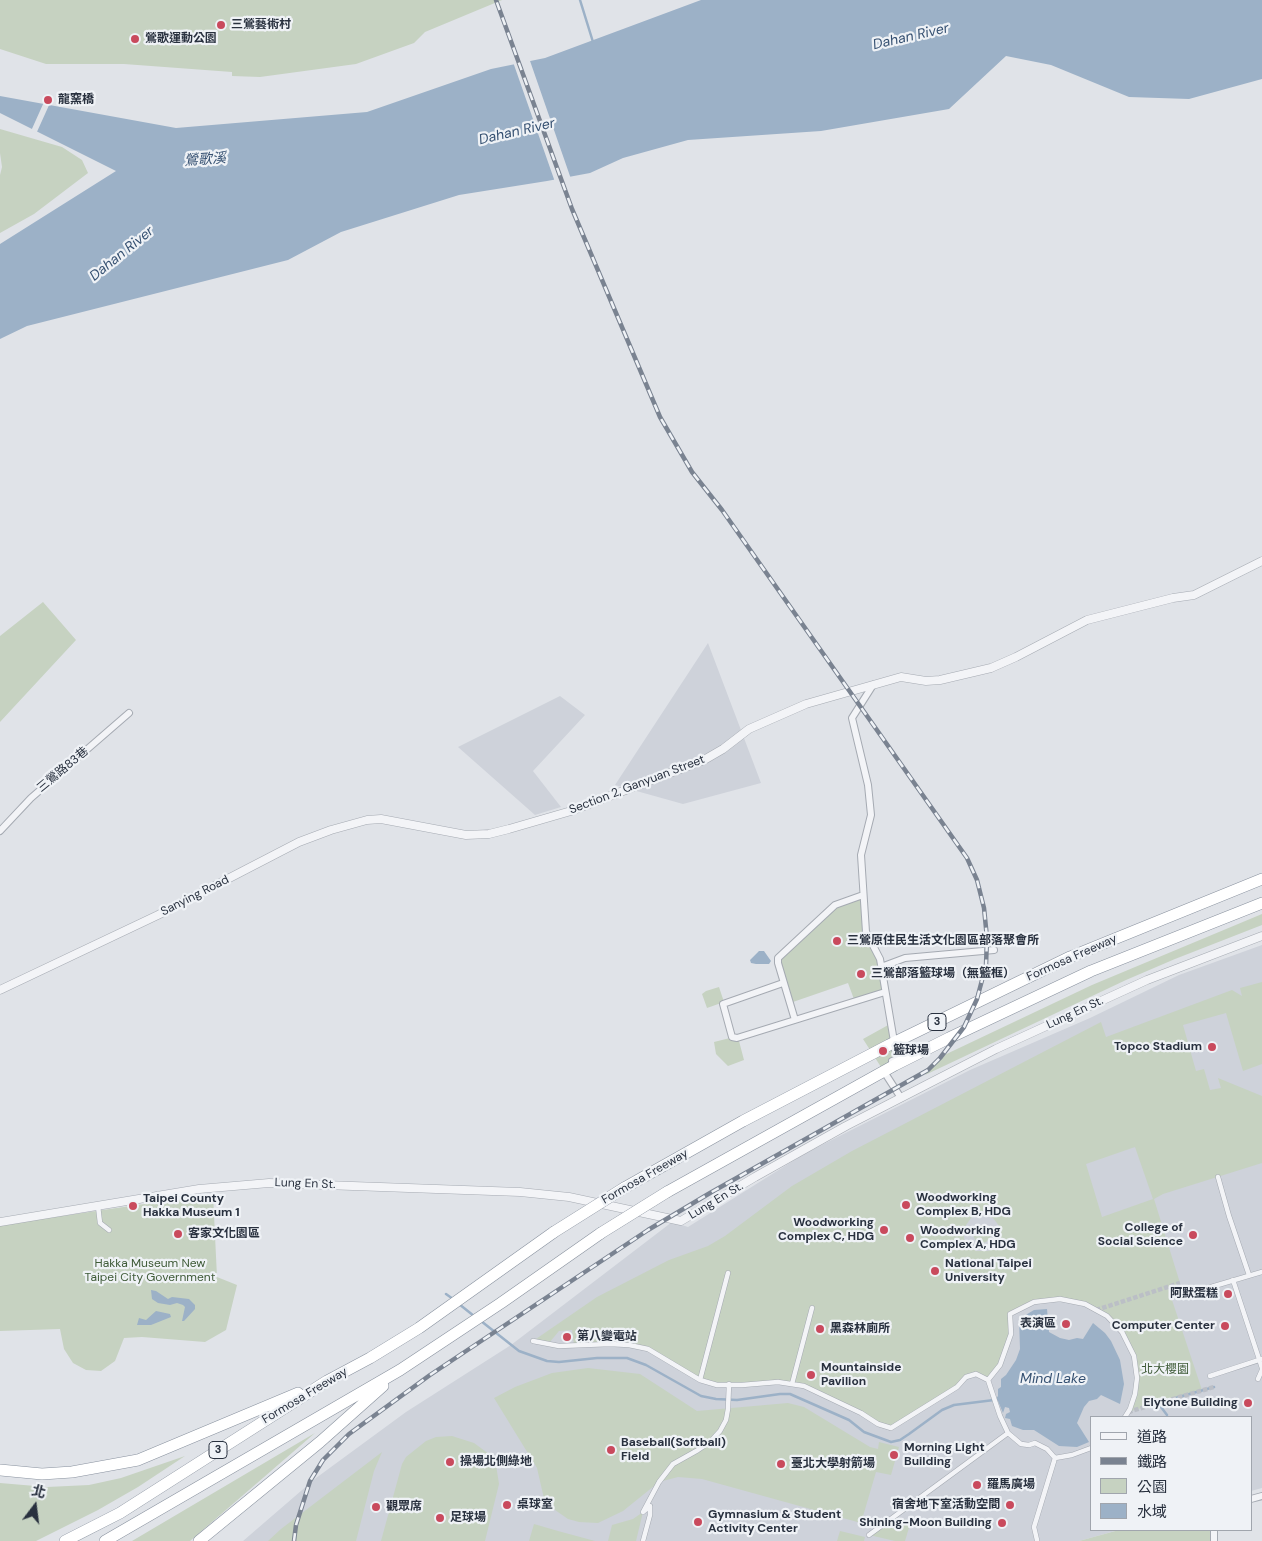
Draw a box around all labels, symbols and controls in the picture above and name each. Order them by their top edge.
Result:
place label: 三鶯藝術村 [231,18,291,32]
marker: 三鶯藝術村 [215,19,227,31]
water label: Dahan River [871,20,951,54]
place label: 鶯歌運動公園 [145,32,217,46]
marker: 鶯歌運動公園 [129,33,141,45]
place label: 龍窯橋 [58,93,94,107]
marker: 龍窯橋 [42,94,54,106]
water label: Dahan River [477,115,557,149]
water label: 鶯歌溪 [183,150,227,170]
water label: Dahan River [87,223,157,285]
street label: 三鶯路83巷 [34,744,92,796]
street label: Section 2, Ganyuan Street [567,752,707,818]
street label: Sanying Road [159,873,231,919]
street label: Formosa Freeway [1025,932,1119,984]
place label: 三鶯原住民生活文化園區部落聚會所 [847,934,1039,948]
marker: 三鶯原住民生活文化園區部落聚會所 [831,935,843,947]
place label: 三鶯部落籃球場（無籃框） [871,967,1015,981]
marker: 三鶯部落籃球場（無籃框） [855,968,867,980]
street label: Lung En St. [1044,994,1106,1032]
road number: 3 [928,1014,946,1030]
place label: Topco Stadium [1114,1040,1202,1054]
marker: Topco Stadium [1206,1041,1218,1053]
place label: 籃球場 [893,1044,929,1058]
marker: 籃球場 [877,1045,889,1057]
street label: Formosa Freeway [599,1146,691,1208]
street label: Lung En St. [274,1176,336,1192]
street label: Lung En St. [686,1179,746,1223]
place label: Woodworking Complex B, HDG [916,1191,1011,1219]
place label: Taipei County Hakka Museum 1 [143,1192,240,1220]
marker: Woodworking Complex B, HDG [900,1199,912,1211]
marker: Taipei County Hakka Museum 1 [127,1200,139,1212]
place label: Woodworking Complex C, HDG [778,1216,874,1244]
place label: College of Social Science [1098,1221,1183,1249]
marker: Woodworking Complex C, HDG [878,1224,890,1236]
place label: Woodworking Complex A, HDG [920,1224,1016,1252]
place label: 客家文化園區 [188,1227,260,1241]
marker: 客家文化園區 [172,1228,184,1240]
marker: College of Social Science [1187,1229,1199,1241]
marker: Woodworking Complex A, HDG [904,1232,916,1244]
park label: Hakka Museum New Taipei City Government [85,1257,215,1285]
place label: National Taipei University [945,1257,1032,1285]
marker: National Taipei University [929,1265,941,1277]
place label: 阿默蛋糕 [1170,1287,1218,1301]
marker: 阿默蛋糕 [1222,1288,1234,1300]
place label: 表演區 [1020,1317,1056,1331]
marker: 表演區 [1060,1318,1072,1330]
place label: Computer Center [1112,1319,1215,1333]
marker: Computer Center [1219,1320,1231,1332]
place label: 黑森林廁所 [830,1322,890,1336]
marker: 黑森林廁所 [814,1323,826,1335]
place label: 第八變電站 [577,1330,637,1344]
marker: 第八變電站 [561,1331,573,1343]
place label: Mountainside Pavilion [821,1361,901,1389]
park label: 北大櫻園 [1141,1363,1189,1377]
street label: Formosa Freeway [260,1365,350,1427]
marker: Mountainside Pavilion [805,1369,817,1381]
water label: Mind Lake [1020,1371,1086,1387]
place label: Elytone Building [1143,1396,1238,1410]
marker: Elytone Building [1242,1397,1254,1409]
legend [1090,1416,1252,1531]
text: 道路 [1137,1427,1167,1447]
place label: Baseball(Softball) Field [621,1436,726,1464]
place label: Morning Light Building [904,1441,985,1469]
road number: 3 [209,1442,227,1458]
marker: Baseball(Softball) Field [605,1444,617,1456]
marker: Morning Light Building [888,1449,900,1461]
text: 鐵路 [1137,1452,1167,1472]
place label: 操場北側綠地 [460,1455,532,1469]
marker: 操場北側綠地 [444,1456,456,1468]
place label: 臺北大學射箭場 [791,1457,875,1471]
marker: 臺北大學射箭場 [775,1458,787,1470]
text: 公園 [1137,1477,1167,1497]
place label: 羅馬廣場 [987,1478,1035,1492]
marker: 羅馬廣場 [971,1479,983,1491]
north arrow [10,1481,60,1531]
text: 北 [30,1481,48,1502]
place label: 桌球室 [517,1498,553,1512]
place label: 宿舍地下室活動空間 [892,1498,1000,1512]
marker: 桌球室 [501,1499,513,1511]
marker: 宿舍地下室活動空間 [1004,1499,1016,1511]
place label: 觀眾席 [386,1500,422,1514]
marker: 觀眾席 [370,1501,382,1513]
text: 水域 [1137,1502,1167,1522]
place label: Gymnasium & Student Activity Center [708,1508,841,1536]
place label: 足球場 [450,1511,486,1525]
marker: 足球場 [434,1512,446,1524]
marker: Gymnasium & Student Activity Center [692,1516,704,1528]
place label: Shining-Moon Building [859,1516,992,1530]
marker: Shining-Moon Building [996,1517,1008,1529]

